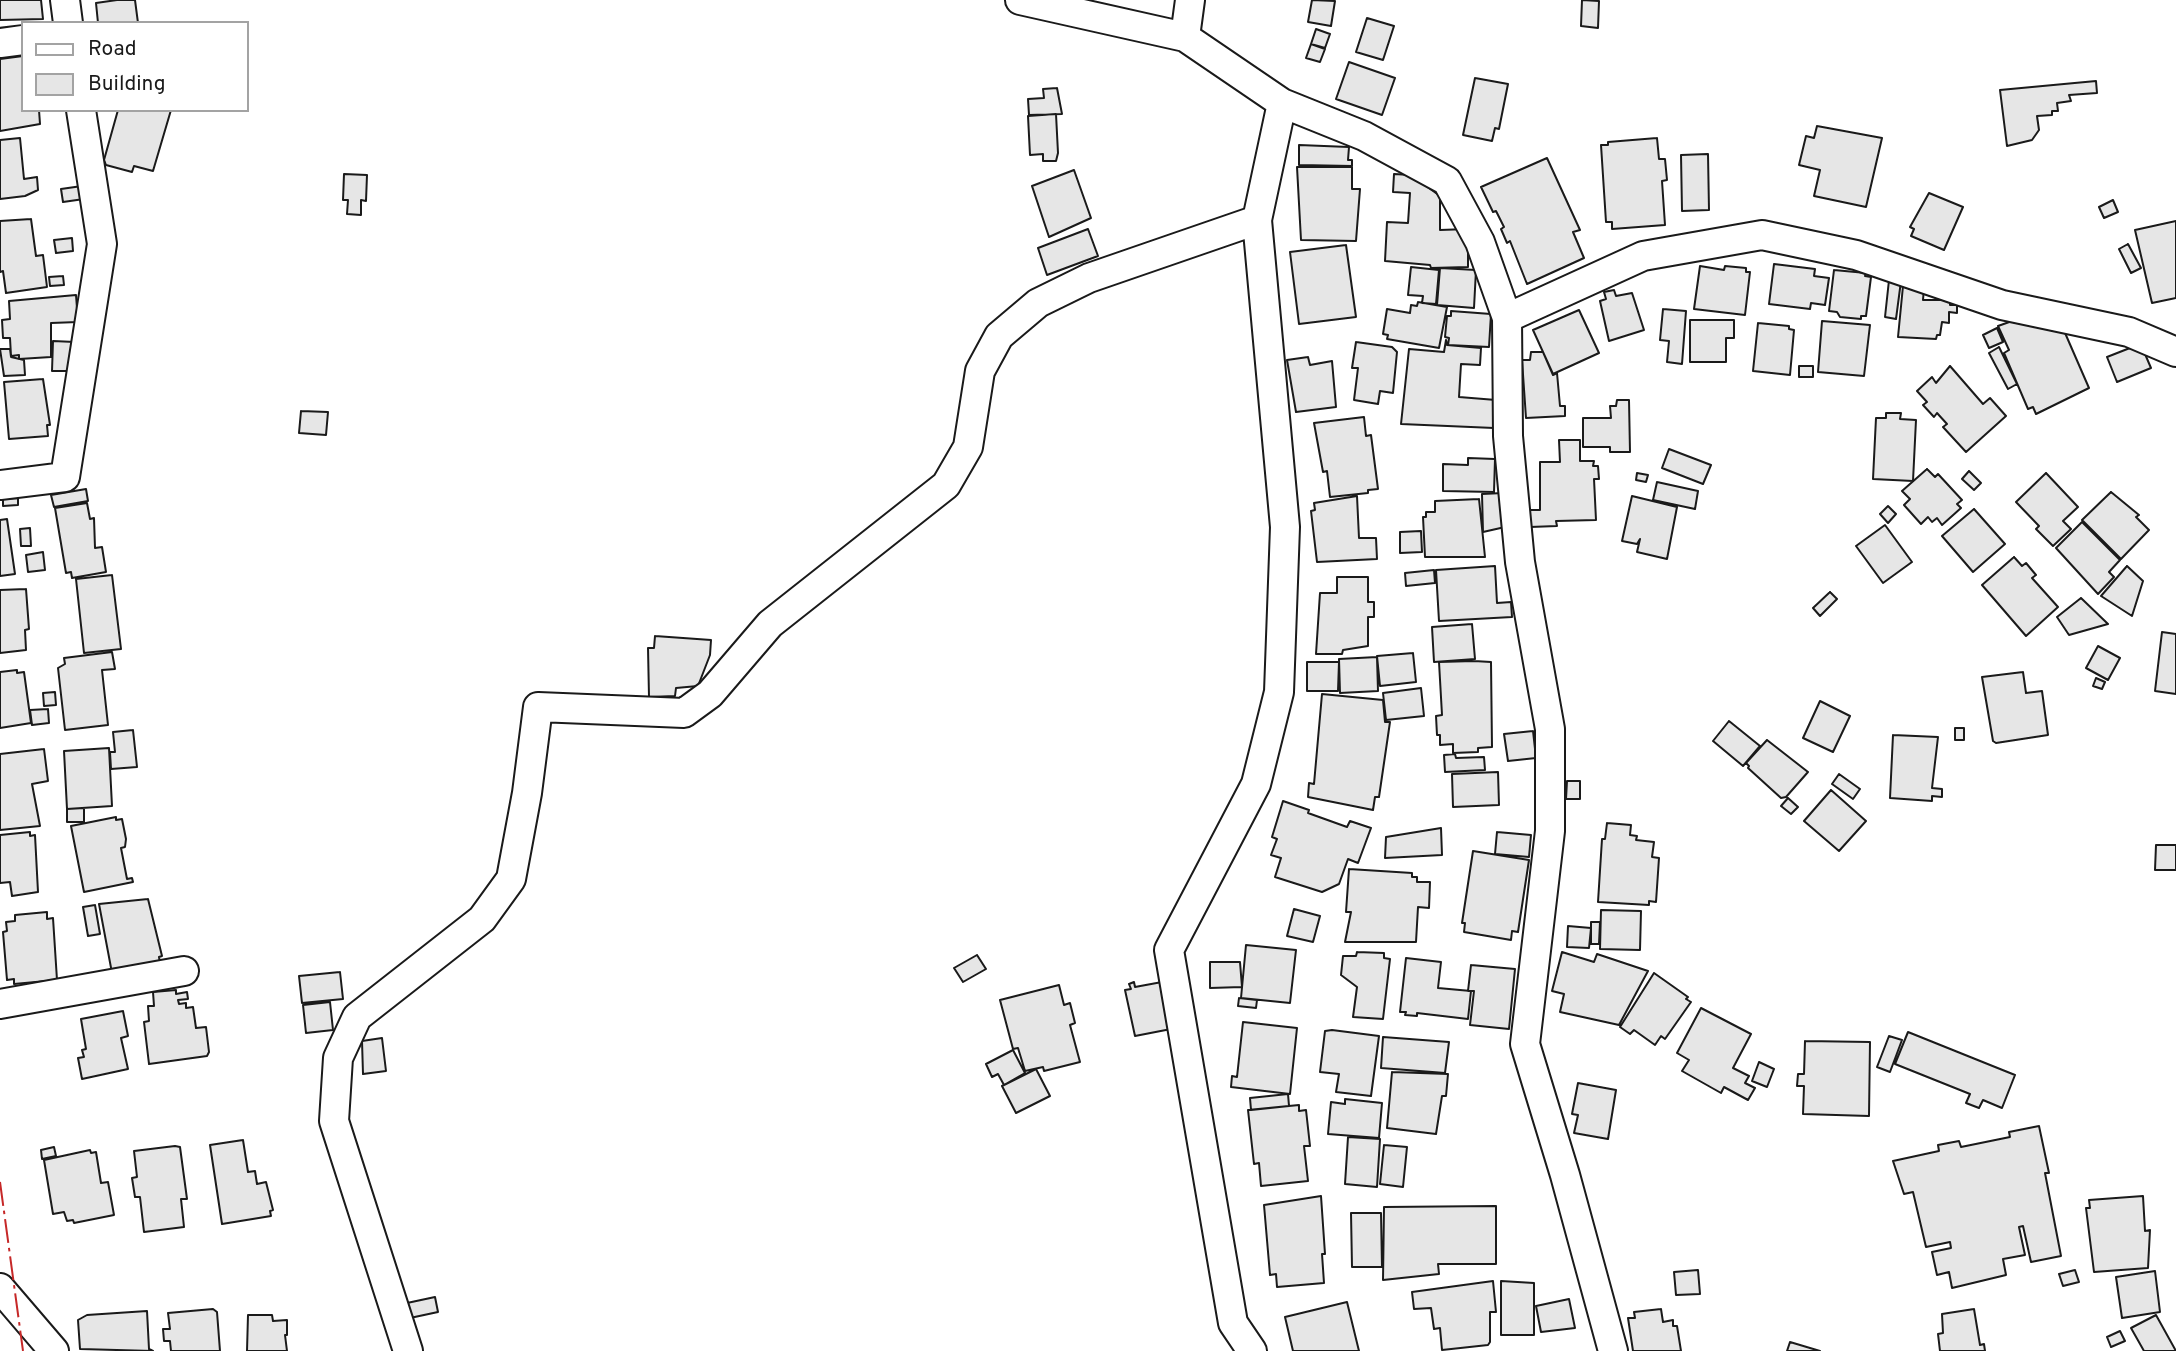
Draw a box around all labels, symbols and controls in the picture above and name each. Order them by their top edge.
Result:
legend [21,21,248,112]
text: Road [88,36,137,63]
text: Building [88,71,166,98]

